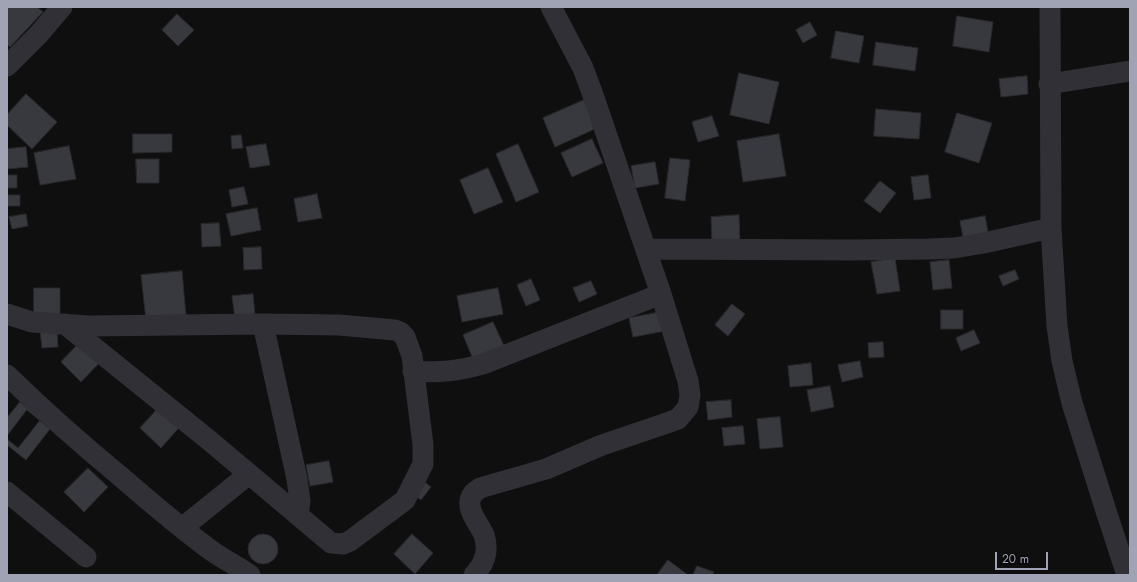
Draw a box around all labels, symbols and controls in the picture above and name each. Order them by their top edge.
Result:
scale bar [997,544,1050,570]
text: 20 m [1002,550,1029,568]

